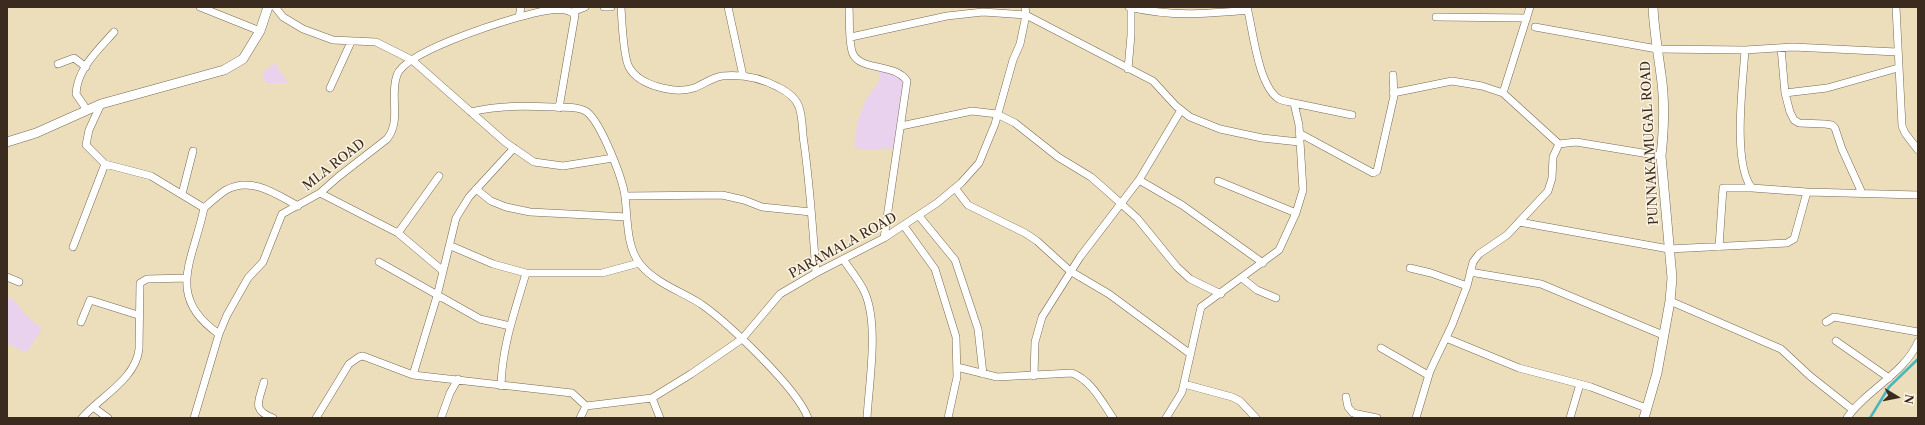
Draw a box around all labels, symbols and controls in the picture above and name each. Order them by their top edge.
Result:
street label: PUNNAKAMUGAL ROAD [1638,61,1662,225]
street label: MLA ROAD [300,136,368,194]
street label: PARAMALA ROAD [786,210,900,282]
north arrow [1877,377,1917,417]
text: N [1901,393,1917,405]

